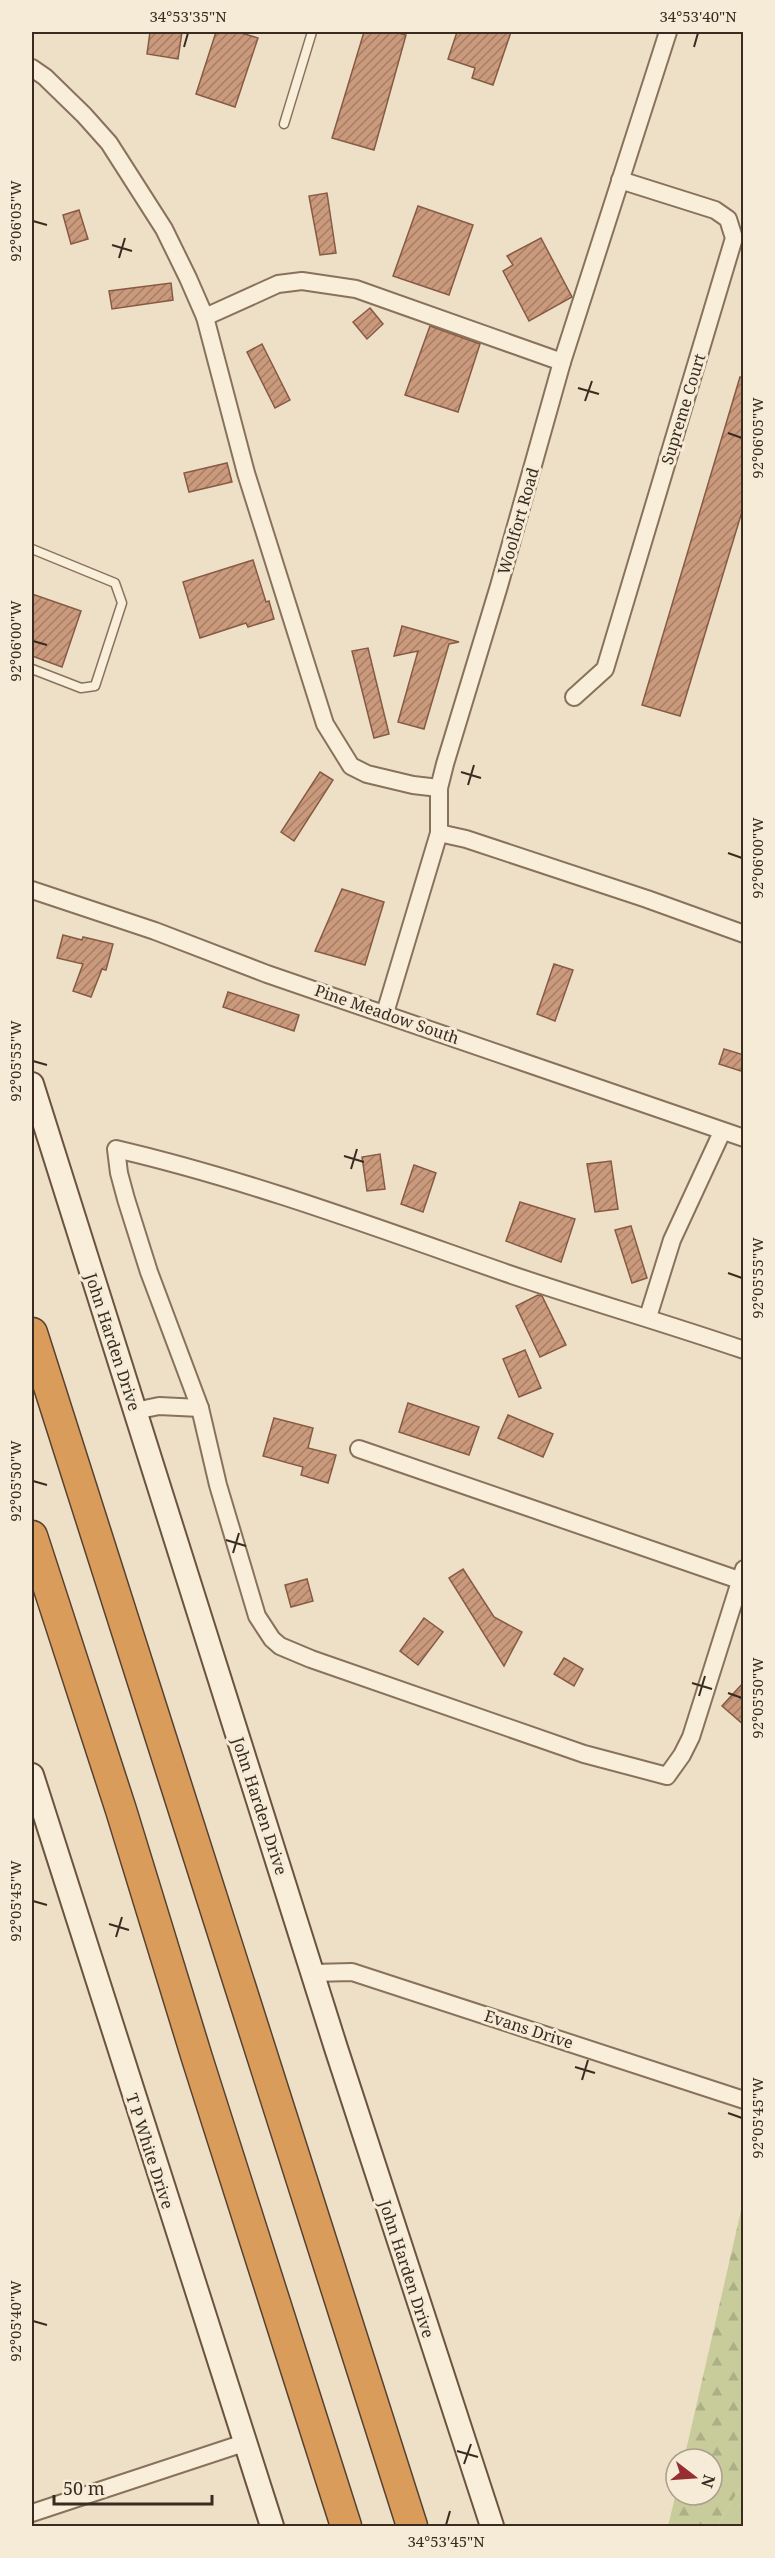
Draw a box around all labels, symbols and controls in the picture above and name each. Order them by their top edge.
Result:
text: 34°53'35"N [149,6,227,26]
text: 34°53'40"N [659,6,737,26]
text: 92°06'05"W [5,180,25,262]
street label: Supreme Court [656,350,710,467]
text: 92°06'05"W [747,397,767,479]
street label: Woolfort Road [492,465,544,577]
text: 92°06'00"W [5,600,25,682]
text: 92°06'00"W [747,817,767,899]
street label: Pine Meadow South [312,979,462,1049]
text: 92°05'55"W [5,1020,25,1102]
text: 92°05'55"W [747,1237,767,1319]
street label: John Harden Drive [80,1269,146,1414]
text: 92°05'50"W [5,1440,25,1522]
text: 92°05'50"W [747,1657,767,1739]
street label: John Harden Drive [227,1733,293,1878]
text: 92°05'45"W [5,1860,25,1942]
street label: Evans Drive [482,2004,576,2054]
text: 92°05'45"W [747,2077,767,2159]
street label: T P White Drive [121,2090,179,2212]
street label: John Harden Drive [374,2196,440,2341]
text: 92°05'40"W [5,2280,25,2362]
north arrow [664,2447,724,2507]
scale bar [54,2468,212,2506]
text: N [696,2472,721,2491]
text: 50 m [63,2476,105,2500]
text: 34°53'45"N [407,2531,485,2551]

